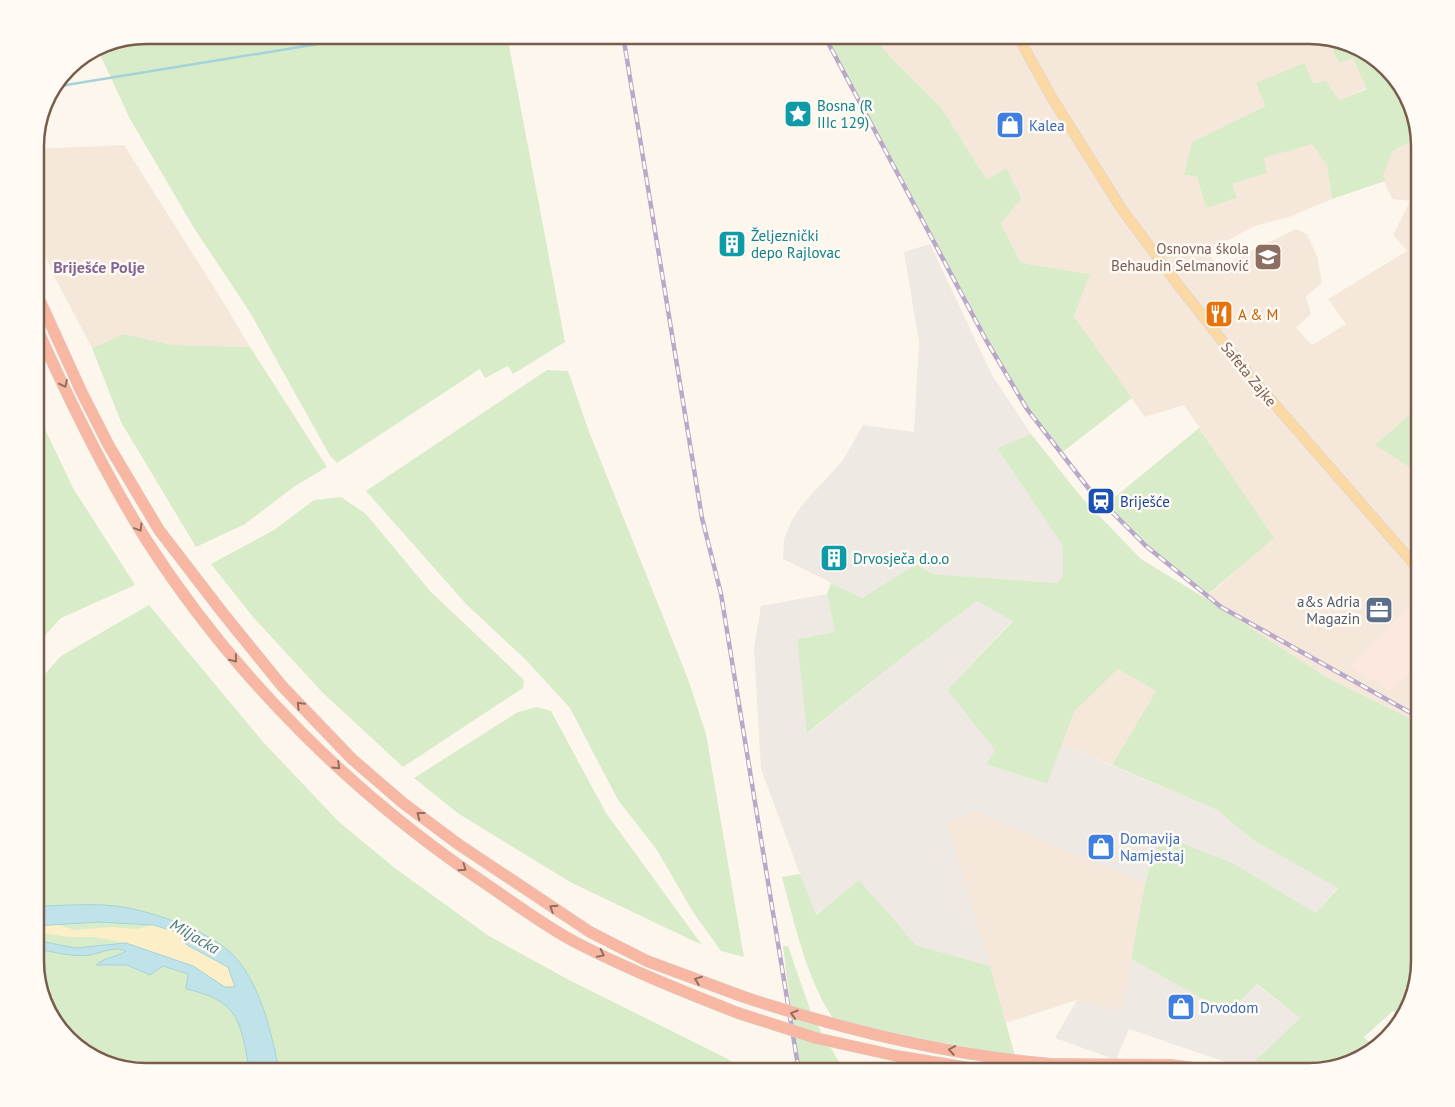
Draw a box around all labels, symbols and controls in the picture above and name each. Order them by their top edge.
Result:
place label: Bosna (R IIIc 129) [817,96,873,132]
place icon: Bosna (R IIIc 129) [783,99,813,129]
shop icon: Kalea [995,110,1025,140]
place label: Kalea [1029,116,1065,135]
place label: Željeznički depo Rajlovac [751,226,841,262]
building icon: Željeznički depo Rajlovac [717,229,747,259]
place label: Osnovna śkola Behaudin Selmanović [1111,239,1249,275]
school or university icon: Osnovna śkola Behaudin Selmanović [1253,242,1283,272]
district label: Briješće Polje [53,257,145,277]
restaurant icon: A & M [1204,299,1234,329]
place label: A & M [1238,305,1278,324]
street label: Safeta Zajke [1217,338,1281,410]
one-way arrow [57,379,68,388]
station icon: Briješće [1086,486,1116,516]
place label: Briješće [1120,492,1170,511]
one-way arrow [133,522,143,531]
building icon: Drvosječa d.o.o [819,543,849,573]
place label: Drvosječa d.o.o [853,549,949,568]
place label: a&s Adria Magazin [1297,592,1360,628]
office icon: a&s Adria Magazin [1364,595,1394,625]
one-way arrow [229,654,238,663]
one-way arrow [297,702,306,711]
one-way arrow [331,760,340,769]
one-way arrow [416,812,426,821]
place label: Domavija Namjestaj [1120,829,1184,865]
shop icon: Domavija Namjestaj [1086,832,1116,862]
one-way arrow [457,862,467,871]
one-way arrow [549,905,559,914]
water label: Miljacka [167,914,223,958]
one-way arrow [595,948,604,958]
one-way arrow [694,976,703,986]
shop icon: Drvodom [1166,992,1196,1022]
place label: Drvodom [1200,998,1258,1017]
one-way arrow [790,1009,798,1019]
one-way arrow [947,1046,956,1056]

